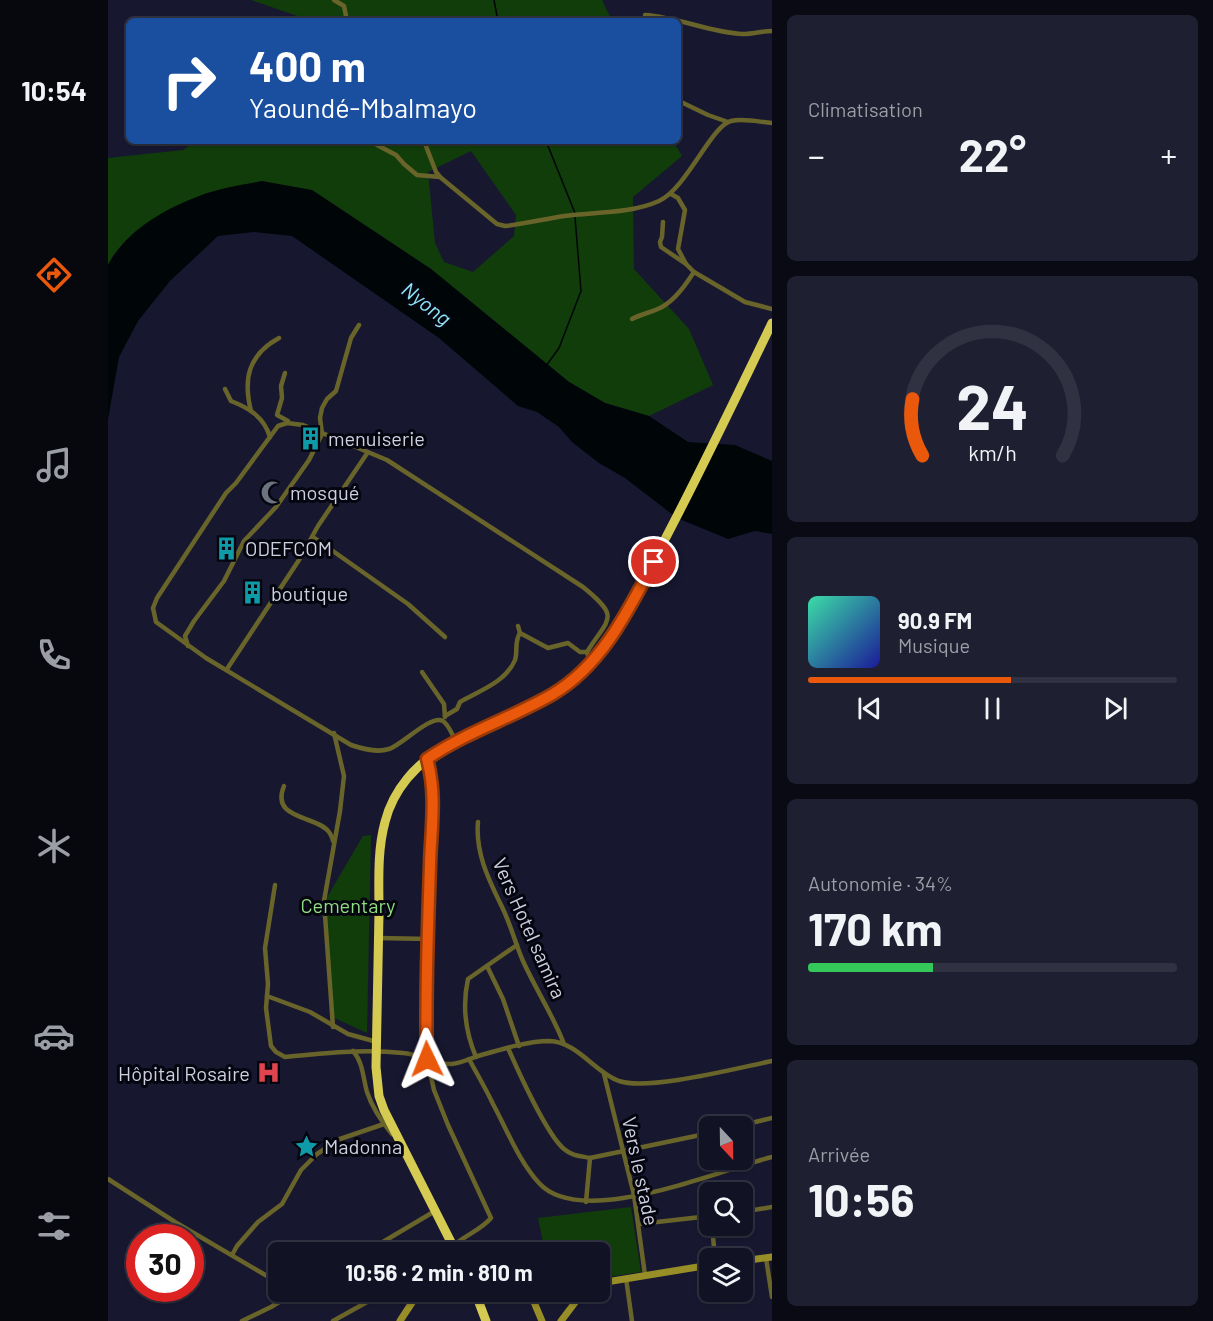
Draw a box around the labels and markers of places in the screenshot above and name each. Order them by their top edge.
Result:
building icon: menuiserie [297,425,323,451]
place label: menuiserie [328,426,425,450]
mosque icon: mosqué [259,479,285,505]
place label: mosqué [290,480,359,504]
building icon: ODEFCOM [214,535,240,561]
place label: ODEFCOM [245,536,332,560]
pin [628,536,679,587]
building icon: boutique [240,580,266,606]
place label: boutique [271,581,348,605]
hospital icon: Hôpital Rosaire [255,1060,281,1086]
place label: Hôpital Rosaire [118,1061,250,1085]
place icon: Madonna [293,1133,319,1159]
place label: Madonna [324,1134,402,1158]

